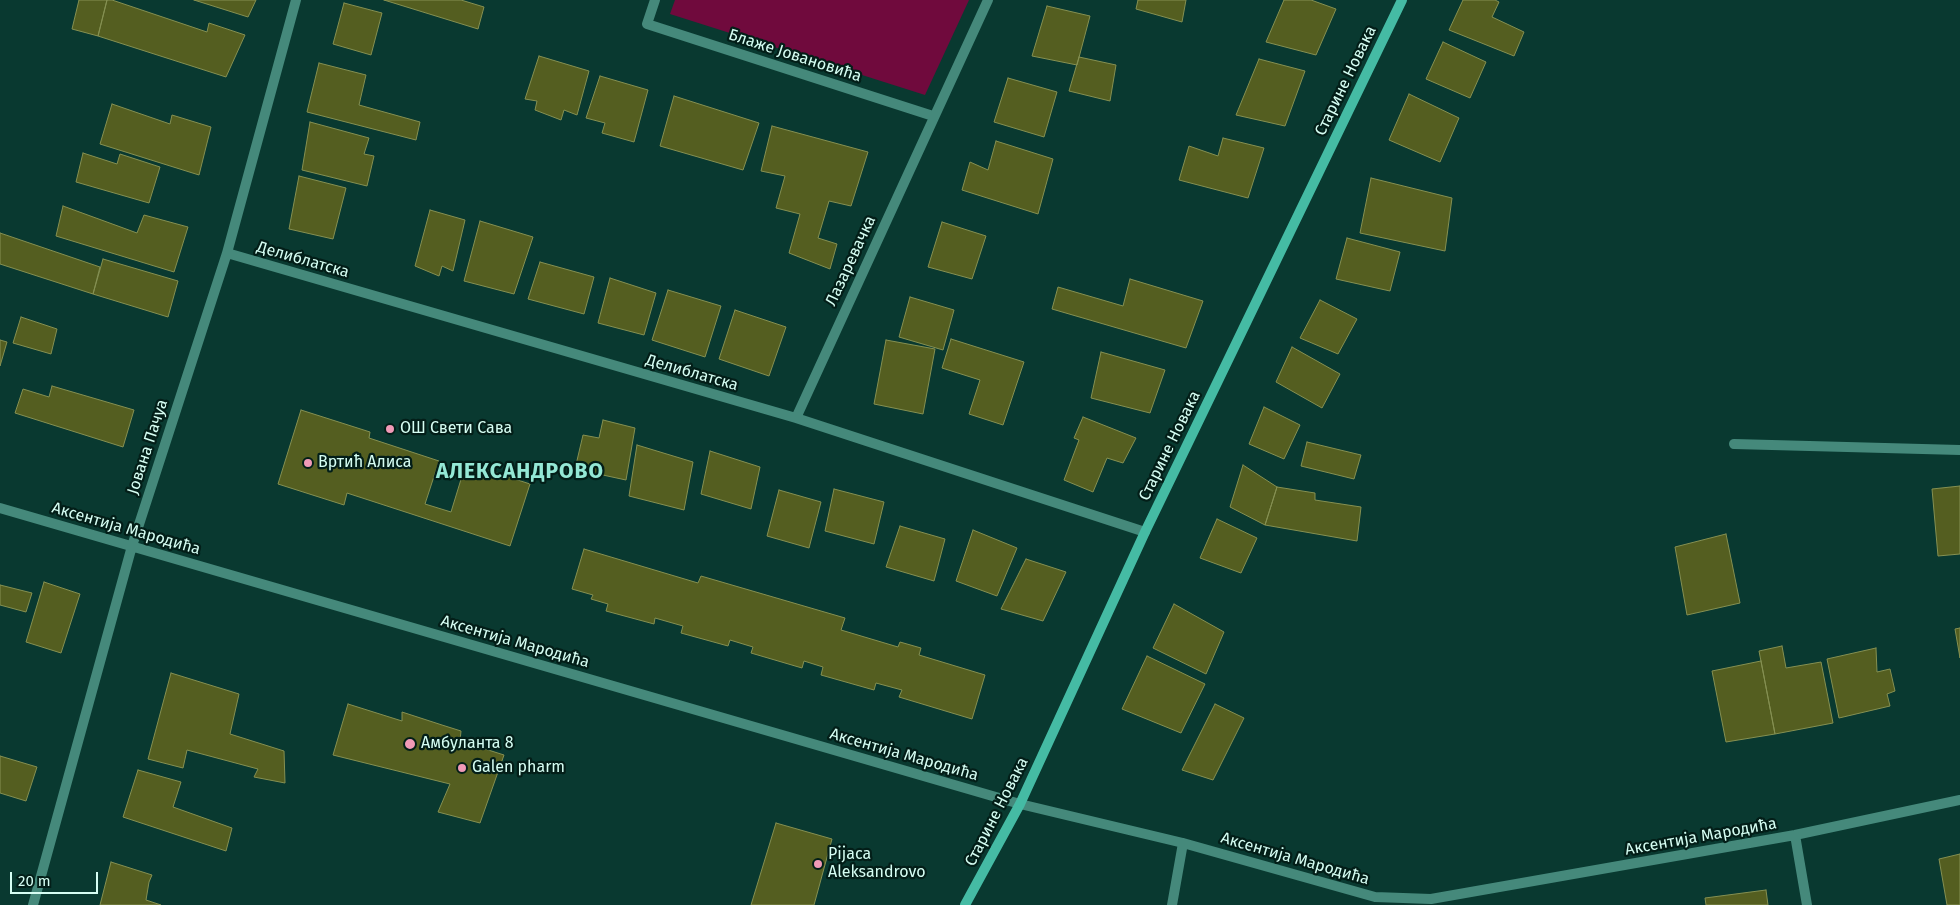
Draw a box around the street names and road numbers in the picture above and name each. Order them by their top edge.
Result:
street label: Старине Новака [1311,23,1381,139]
street label: Блаже Јовановића [726,25,864,87]
street label: Лазаревачка [822,213,880,309]
street label: Делиблатска [255,238,351,282]
street label: Делиблатска [644,351,740,395]
street label: Старине Новака [1135,388,1205,504]
street label: Јована Пачуа [124,397,172,497]
street label: Аксентија Мародића [50,499,202,559]
street label: Аксентија Мародића [439,612,591,672]
street label: Аксентија Мародића [828,725,980,785]
street label: Старине Новака [961,754,1033,870]
street label: Аксентија Мародића [1624,814,1778,860]
street label: Аксентија Мародића [1219,829,1371,889]

